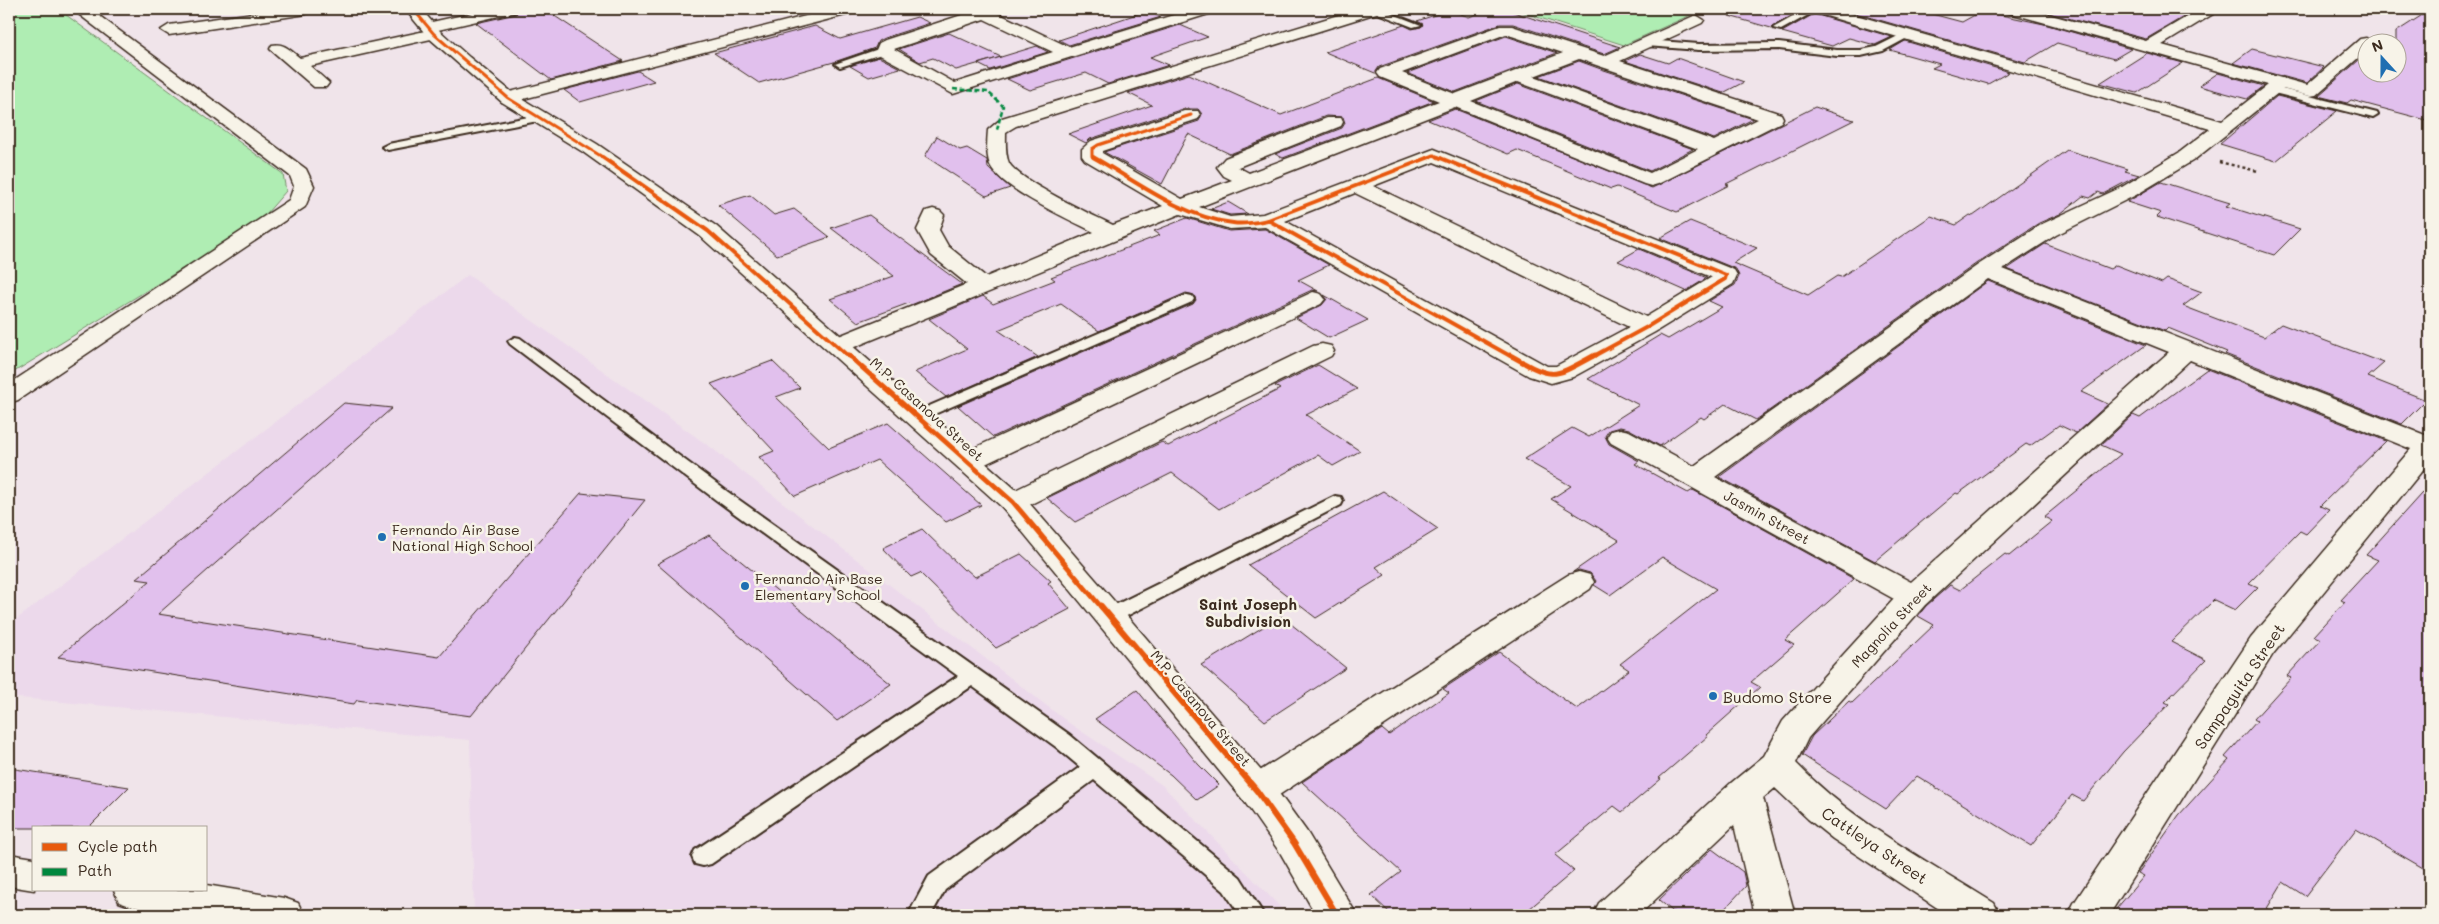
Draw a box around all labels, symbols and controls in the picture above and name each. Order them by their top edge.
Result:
north arrow [2356,32,2406,82]
text: N [2369,35,2386,56]
street label: M.P. Casanova Street [866,353,988,465]
street label: Jasmin Street [1721,486,1813,548]
place label: Fernando Air Base National High School [392,520,533,555]
marker: Fernando Air Base National High School [376,531,388,543]
place label: Fernando Air Base Elementary School [755,569,883,604]
street label: Magnolia Street [1847,578,1935,672]
marker: Fernando Air Base Elementary School [739,580,751,592]
district label: Saint Joseph Subdivision [1199,594,1297,631]
street label: Sampaguita Street [2189,619,2289,753]
street label: M.P. Casanova Street [1147,646,1255,770]
place label: Budomo Store [1723,686,1832,707]
marker: Budomo Store [1707,690,1719,702]
street label: Cattleya Street [1818,802,1932,888]
legend [32,826,208,892]
text: Cycle path [78,836,157,856]
text: Path [78,860,112,880]

